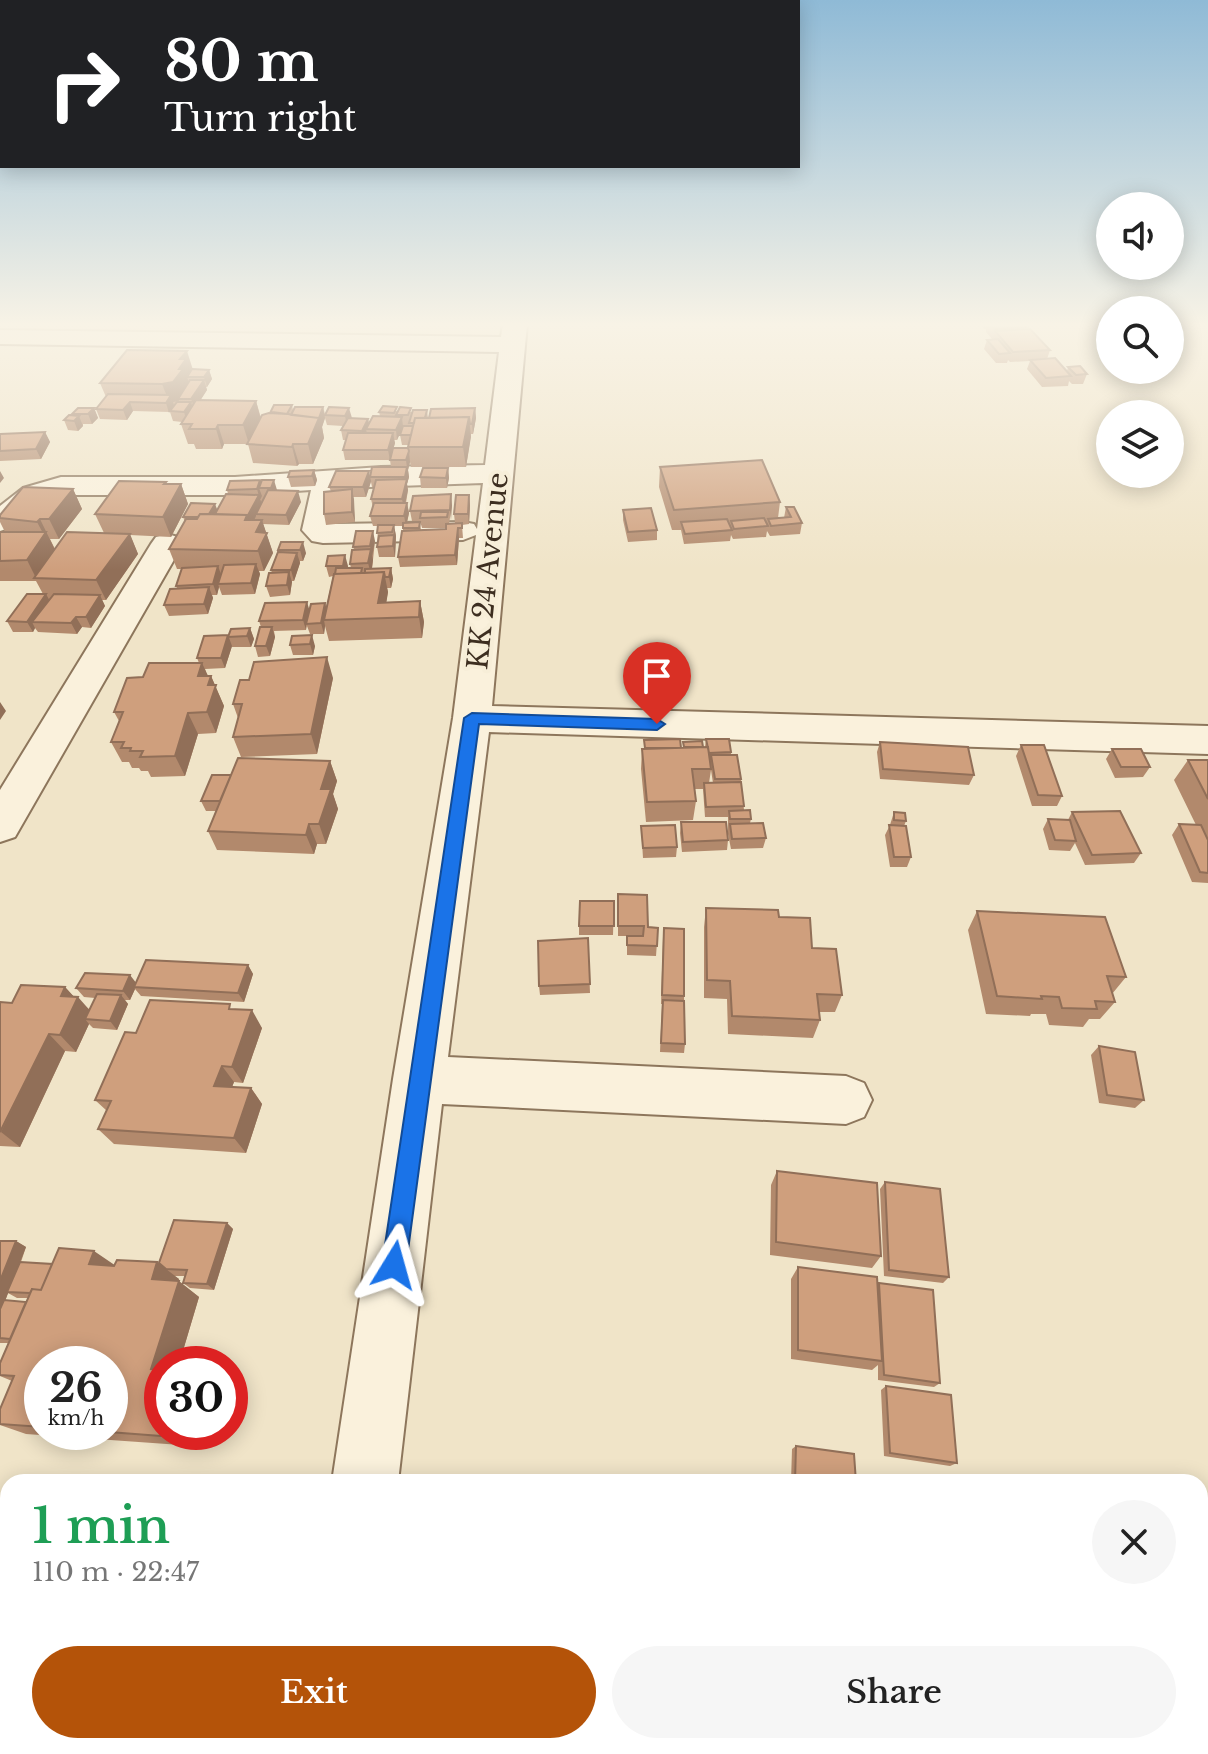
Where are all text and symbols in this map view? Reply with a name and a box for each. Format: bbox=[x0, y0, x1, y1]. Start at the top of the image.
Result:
text: 80 m bbox=[164, 27, 319, 96]
icon: right bbox=[32, 32, 136, 136]
text: Turn right bbox=[164, 96, 357, 141]
map controls bbox=[1096, 192, 1184, 488]
button: sound bbox=[1096, 192, 1184, 280]
button: search bbox=[1096, 296, 1184, 384]
button: layers bbox=[1096, 400, 1184, 488]
street label: KK 24 Avenue bbox=[460, 471, 516, 671]
pin bbox=[623, 642, 691, 724]
icon: arrive bbox=[635, 654, 679, 698]
position arrow bbox=[352, 1223, 436, 1307]
speed limit sign: 30 bbox=[144, 1346, 248, 1450]
text: 26 bbox=[50, 1363, 103, 1413]
text: km/h bbox=[48, 1406, 104, 1430]
text: 1 min bbox=[32, 1496, 170, 1556]
button: close bbox=[1092, 1500, 1176, 1584]
text: 110 m · 22:47 bbox=[32, 1556, 199, 1588]
button: Exit bbox=[32, 1646, 596, 1738]
button: Share bbox=[612, 1646, 1176, 1738]

